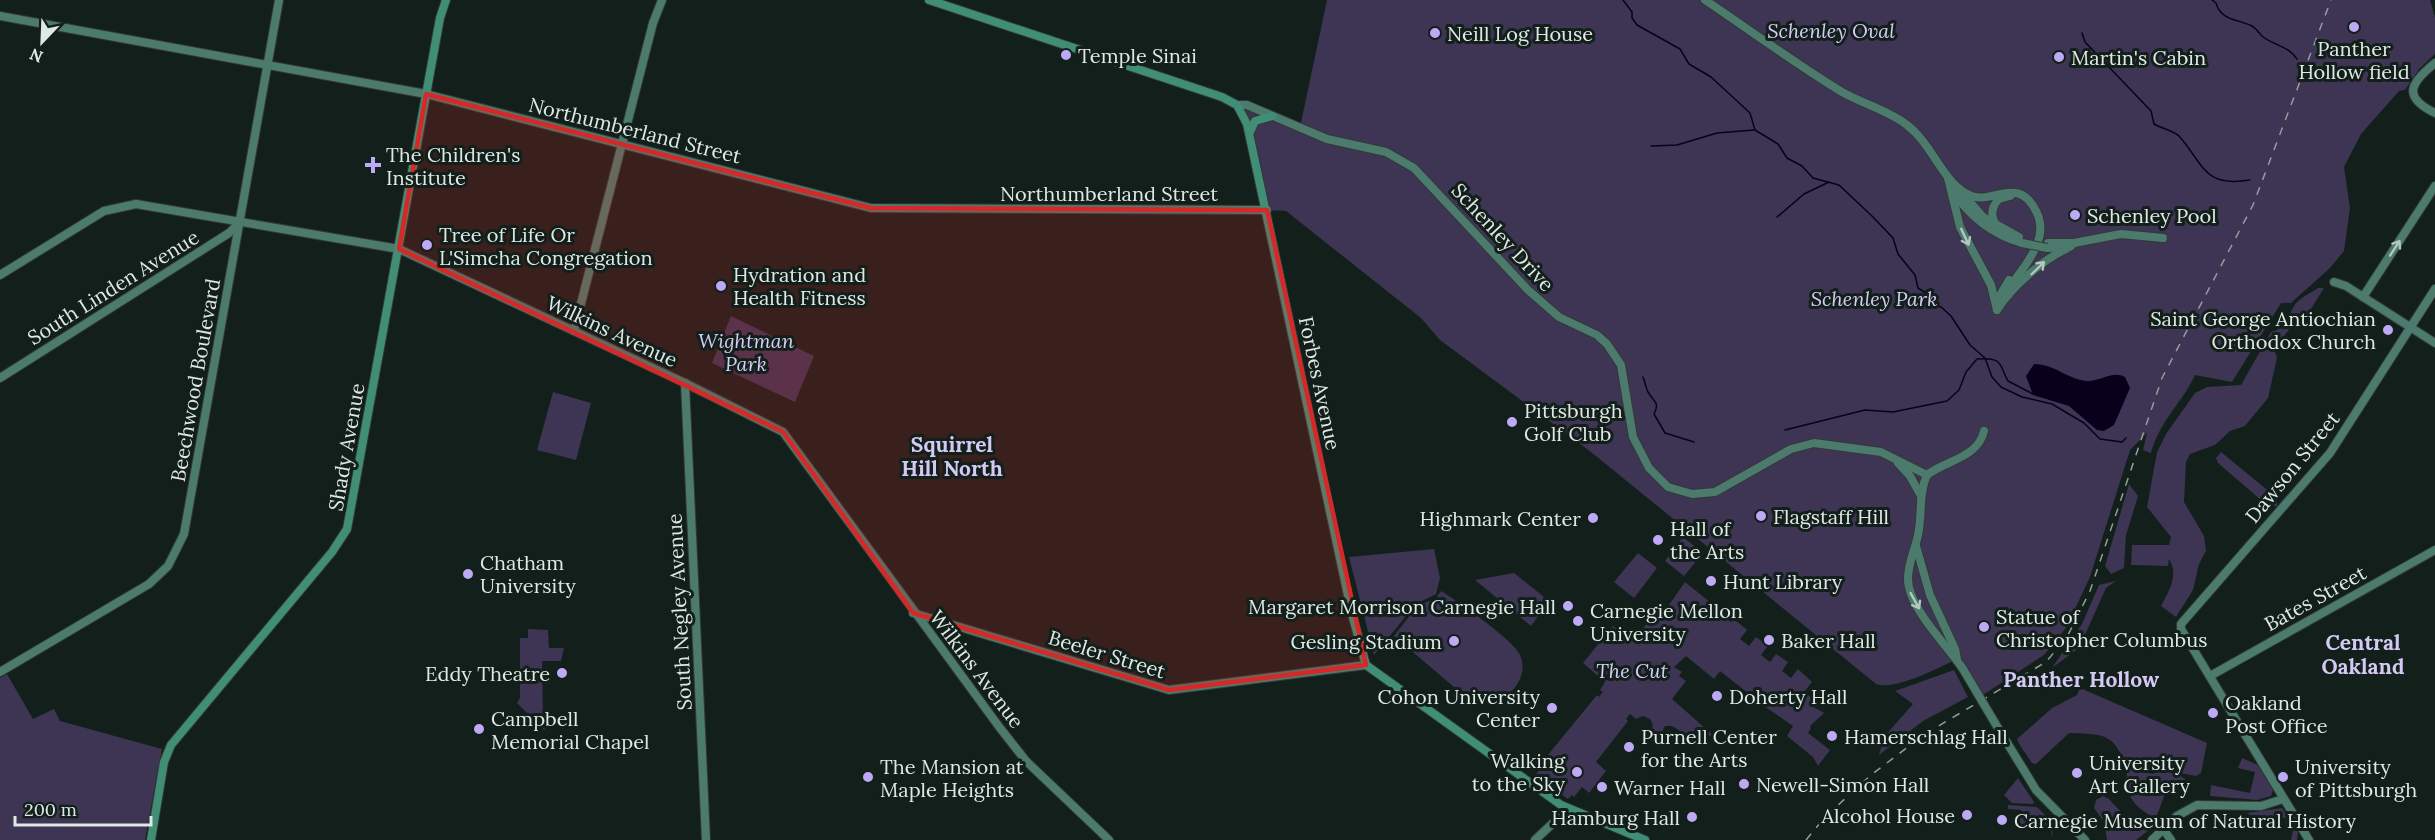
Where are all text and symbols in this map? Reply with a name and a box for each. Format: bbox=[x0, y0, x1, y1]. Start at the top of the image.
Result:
north arrow bbox=[12, 12, 72, 72]
park label: Schenley Oval bbox=[1767, 18, 1895, 43]
marker: Panther Hollow field bbox=[2347, 20, 2361, 34]
place label: Neill Log House bbox=[1447, 21, 1593, 46]
marker: Neill Log House bbox=[1428, 26, 1442, 40]
place label: Panther Hollow field bbox=[2298, 36, 2410, 84]
place label: Temple Sinai bbox=[1078, 43, 1197, 68]
text: N bbox=[27, 44, 46, 67]
place label: Martin's Cabin bbox=[2071, 45, 2206, 70]
marker: Temple Sinai bbox=[1059, 48, 1073, 62]
marker: Martin's Cabin bbox=[2052, 50, 2066, 64]
street label: Northumberland Street bbox=[526, 92, 744, 169]
place label: The Children's Institute bbox=[386, 142, 521, 190]
marker: The Children's Institute bbox=[364, 156, 382, 174]
street label: Schenley Drive bbox=[1446, 178, 1560, 296]
street label: Northumberland Street bbox=[1000, 181, 1218, 206]
place label: Schenley Pool bbox=[2087, 203, 2217, 228]
marker: Schenley Pool bbox=[2068, 208, 2082, 222]
place label: Tree of Life Or L'Simcha Congregation bbox=[439, 222, 653, 270]
street label: South Linden Avenue bbox=[23, 224, 203, 350]
one-way arrow bbox=[1959, 227, 1971, 245]
marker: Tree of Life Or L'Simcha Congregation bbox=[420, 238, 434, 252]
one-way arrow bbox=[2389, 240, 2401, 257]
one-way arrow bbox=[2030, 261, 2045, 275]
place label: Hydration and Health Fitness bbox=[733, 262, 866, 310]
street label: Beechwood Boulevard bbox=[165, 276, 225, 484]
marker: Hydration and Health Fitness bbox=[714, 279, 728, 293]
park label: Schenley Park bbox=[1811, 286, 1937, 311]
street label: Wilkins Avenue bbox=[543, 290, 682, 372]
place label: Saint George Antiochian Orthodox Church bbox=[2150, 306, 2376, 354]
street label: Forbes Avenue bbox=[1294, 314, 1346, 452]
marker: Saint George Antiochian Orthodox Church bbox=[2381, 323, 2395, 337]
park label: Wightman Park bbox=[698, 328, 795, 376]
street label: Shady Avenue bbox=[322, 381, 370, 513]
place label: Pittsburgh Golf Club bbox=[1524, 398, 1623, 446]
street label: Dawson Street bbox=[2240, 406, 2345, 528]
marker: Pittsburgh Golf Club bbox=[1505, 415, 1519, 429]
district label: Squirrel Hill North bbox=[901, 431, 1003, 482]
place label: Flagstaff Hill bbox=[1773, 504, 1889, 529]
place label: Highmark Center bbox=[1420, 506, 1581, 531]
marker: Flagstaff Hill bbox=[1754, 509, 1768, 523]
marker: Highmark Center bbox=[1586, 511, 1600, 525]
street label: South Negley Avenue bbox=[661, 513, 697, 711]
place label: Hall of the Arts bbox=[1670, 516, 1744, 564]
marker: Hall of the Arts bbox=[1651, 533, 1665, 547]
place label: Chatham University bbox=[480, 550, 576, 598]
street label: Bates Street bbox=[2260, 560, 2370, 636]
marker: Chatham University bbox=[461, 567, 475, 581]
place label: Hunt Library bbox=[1723, 569, 1843, 594]
marker: Hunt Library bbox=[1704, 574, 1718, 588]
one-way arrow bbox=[1910, 592, 1922, 609]
place label: Margaret Morrison Carnegie Hall bbox=[1248, 594, 1556, 619]
place label: Carnegie Mellon University bbox=[1590, 598, 1743, 646]
marker: Margaret Morrison Carnegie Hall bbox=[1561, 599, 1575, 613]
place label: Statue of Christopher Columbus bbox=[1996, 604, 2207, 652]
street label: Wilkins Avenue bbox=[924, 605, 1030, 733]
marker: Carnegie Mellon University bbox=[1571, 614, 1585, 628]
marker: Statue of Christopher Columbus bbox=[1977, 620, 1991, 634]
street label: Beeler Street bbox=[1046, 624, 1169, 684]
place label: Baker Hall bbox=[1781, 628, 1876, 653]
place label: Gesling Stadium bbox=[1290, 629, 1442, 654]
district label: Central Oakland bbox=[2322, 629, 2404, 680]
marker: Baker Hall bbox=[1762, 633, 1776, 647]
marker: Gesling Stadium bbox=[1447, 634, 1461, 648]
park label: The Cut bbox=[1596, 658, 1669, 683]
place label: Eddy Theatre bbox=[425, 661, 550, 686]
marker: Eddy Theatre bbox=[555, 666, 569, 680]
district label: Panther Hollow bbox=[2003, 666, 2159, 693]
place label: Cohon University Center bbox=[1377, 684, 1540, 732]
place label: Doherty Hall bbox=[1729, 684, 1847, 709]
marker: Doherty Hall bbox=[1710, 689, 1724, 703]
place label: Oakland Post Office bbox=[2225, 690, 2328, 738]
marker: Cohon University Center bbox=[1545, 701, 1559, 715]
place label: Campbell Memorial Chapel bbox=[491, 706, 649, 754]
marker: Oakland Post Office bbox=[2206, 706, 2220, 720]
marker: Campbell Memorial Chapel bbox=[472, 722, 486, 736]
place label: Purnell Center for the Arts bbox=[1641, 724, 1777, 772]
place label: Hamerschlag Hall bbox=[1844, 724, 2008, 749]
marker: Hamerschlag Hall bbox=[1825, 729, 1839, 743]
marker: Purnell Center for the Arts bbox=[1622, 740, 1636, 754]
place label: Walking to the Sky bbox=[1472, 748, 1566, 796]
place label: University Art Gallery bbox=[2088, 750, 2191, 798]
place label: The Mansion at Maple Heights bbox=[880, 754, 1024, 802]
place label: University of Pittsburgh bbox=[2295, 754, 2417, 802]
marker: Walking to the Sky bbox=[1570, 765, 1584, 779]
marker: University Art Gallery bbox=[2070, 766, 2084, 780]
marker: The Mansion at Maple Heights bbox=[861, 770, 875, 784]
marker: University of Pittsburgh bbox=[2276, 770, 2290, 784]
place label: Newell-Simon Hall bbox=[1756, 772, 1929, 797]
place label: Warner Hall bbox=[1614, 775, 1726, 800]
marker: Newell-Simon Hall bbox=[1737, 777, 1751, 791]
marker: Warner Hall bbox=[1595, 780, 1609, 794]
scale bar bbox=[15, 789, 152, 827]
text: 200 m bbox=[24, 798, 77, 821]
place label: Alcohol House bbox=[1821, 803, 1955, 828]
place label: Hamburg Hall bbox=[1551, 805, 1680, 830]
marker: Alcohol House bbox=[1960, 808, 1974, 822]
place label: Carnegie Museum of Natural History bbox=[2014, 808, 2357, 833]
marker: Hamburg Hall bbox=[1685, 810, 1699, 824]
marker: Carnegie Museum of Natural History bbox=[1995, 813, 2009, 827]

